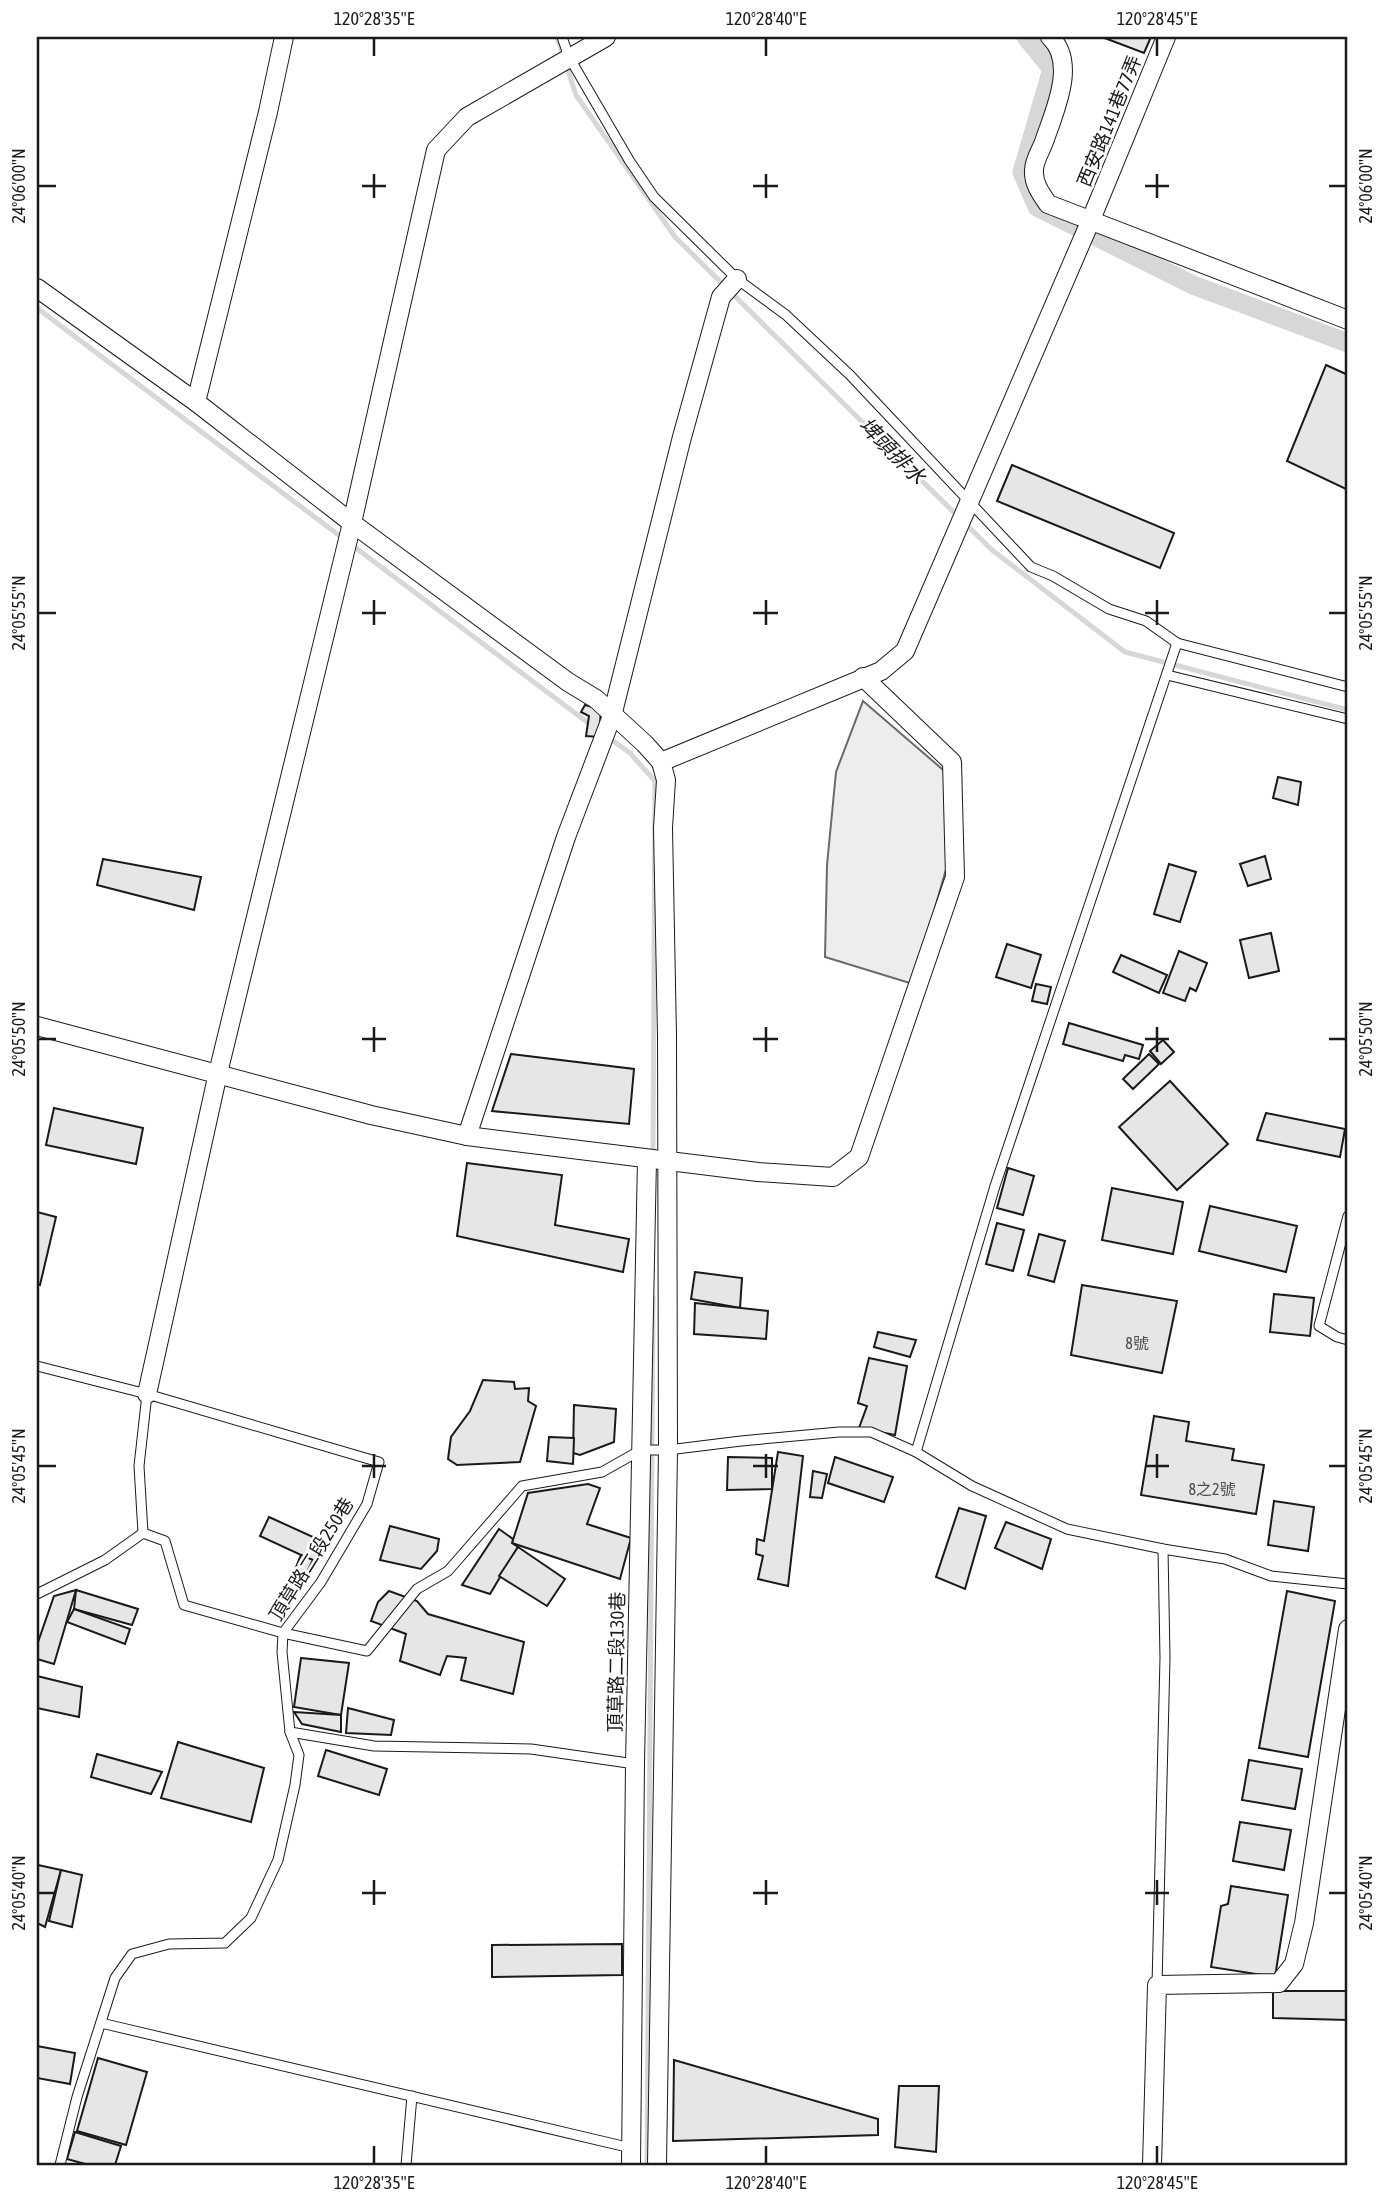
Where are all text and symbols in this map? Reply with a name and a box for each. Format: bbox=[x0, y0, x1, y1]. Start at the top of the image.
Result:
text: 120°28'35"E bbox=[334, 8, 415, 29]
text: 120°28'40"E bbox=[726, 8, 807, 29]
text: 120°28'45"E bbox=[1117, 8, 1198, 29]
street label: 西安路141巷77弄 bbox=[1073, 52, 1145, 190]
text: 24°06'00"N bbox=[8, 148, 29, 224]
text: 24°06'00"N bbox=[1355, 148, 1376, 224]
water label: 埤頭排水 bbox=[855, 412, 932, 489]
text: 24°05'55"N bbox=[8, 575, 29, 651]
text: 24°05'55"N bbox=[1355, 575, 1376, 651]
text: 24°05'50"N bbox=[8, 1001, 29, 1077]
text: 24°05'50"N bbox=[1355, 1001, 1376, 1077]
house number: 8號 bbox=[1125, 1334, 1149, 1352]
text: 24°05'45"N bbox=[8, 1428, 29, 1504]
text: 24°05'45"N bbox=[1355, 1428, 1376, 1504]
house number: 8之2號 bbox=[1188, 1480, 1236, 1498]
street label: 頂草路二段250巷 bbox=[264, 1493, 358, 1625]
street label: 頂草路二段130巷 bbox=[604, 1591, 628, 1733]
text: 24°05'40"N bbox=[8, 1855, 29, 1931]
text: 24°05'40"N bbox=[1355, 1855, 1376, 1931]
text: 120°28'35"E bbox=[334, 2172, 415, 2193]
text: 120°28'40"E bbox=[726, 2172, 807, 2193]
text: 120°28'45"E bbox=[1117, 2172, 1198, 2193]

